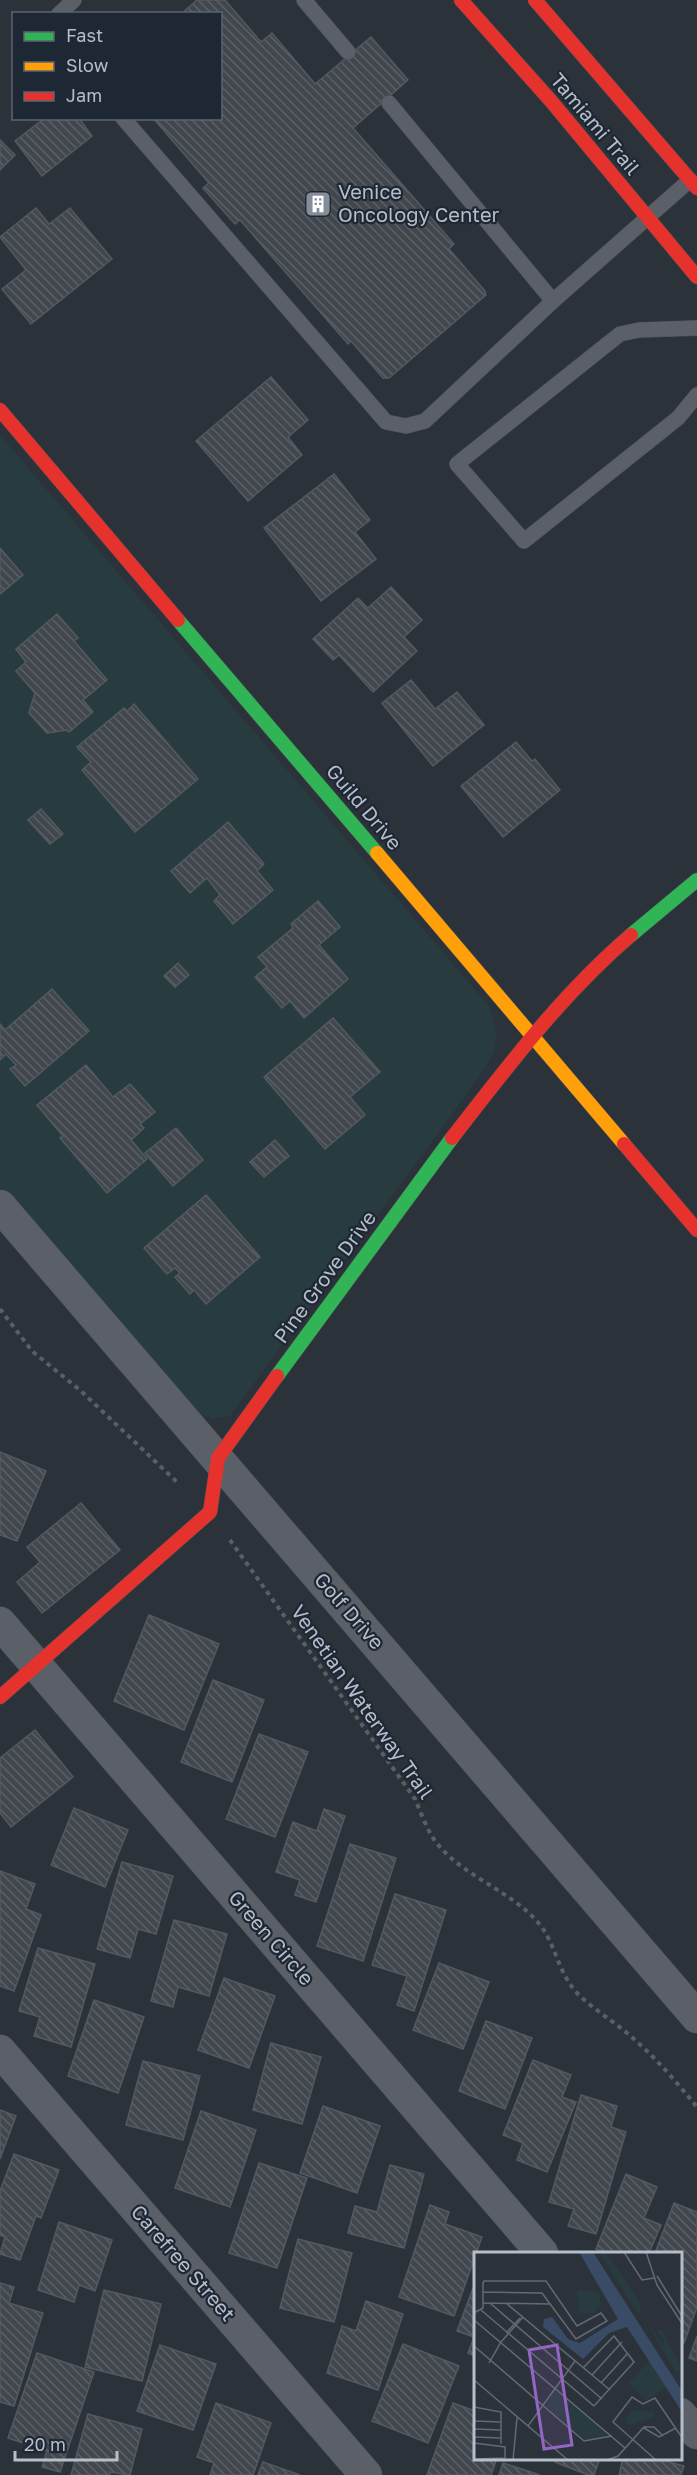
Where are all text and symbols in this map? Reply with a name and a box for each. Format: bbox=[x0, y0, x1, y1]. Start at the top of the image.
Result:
legend bbox=[12, 12, 222, 120]
text: Fast bbox=[66, 24, 103, 46]
text: Slow bbox=[66, 54, 109, 76]
street label: Tamiami Trail bbox=[546, 68, 645, 179]
text: Jam bbox=[66, 84, 102, 106]
place label: Venice Oncology Center bbox=[338, 179, 500, 226]
building icon: Venice Oncology Center bbox=[303, 189, 333, 219]
street label: Guild Drive bbox=[322, 759, 408, 854]
street label: Pine Grove Drive bbox=[268, 1206, 380, 1347]
street label: Golf Drive bbox=[310, 1567, 390, 1654]
street label: Venetian Waterway Trail bbox=[287, 1600, 439, 1803]
street label: Green Circle bbox=[224, 1885, 319, 1990]
street label: Carefree Street bbox=[127, 2199, 241, 2325]
inset map bbox=[474, 2252, 682, 2460]
scale bar bbox=[15, 2424, 117, 2462]
text: 20 m bbox=[24, 2433, 66, 2455]

